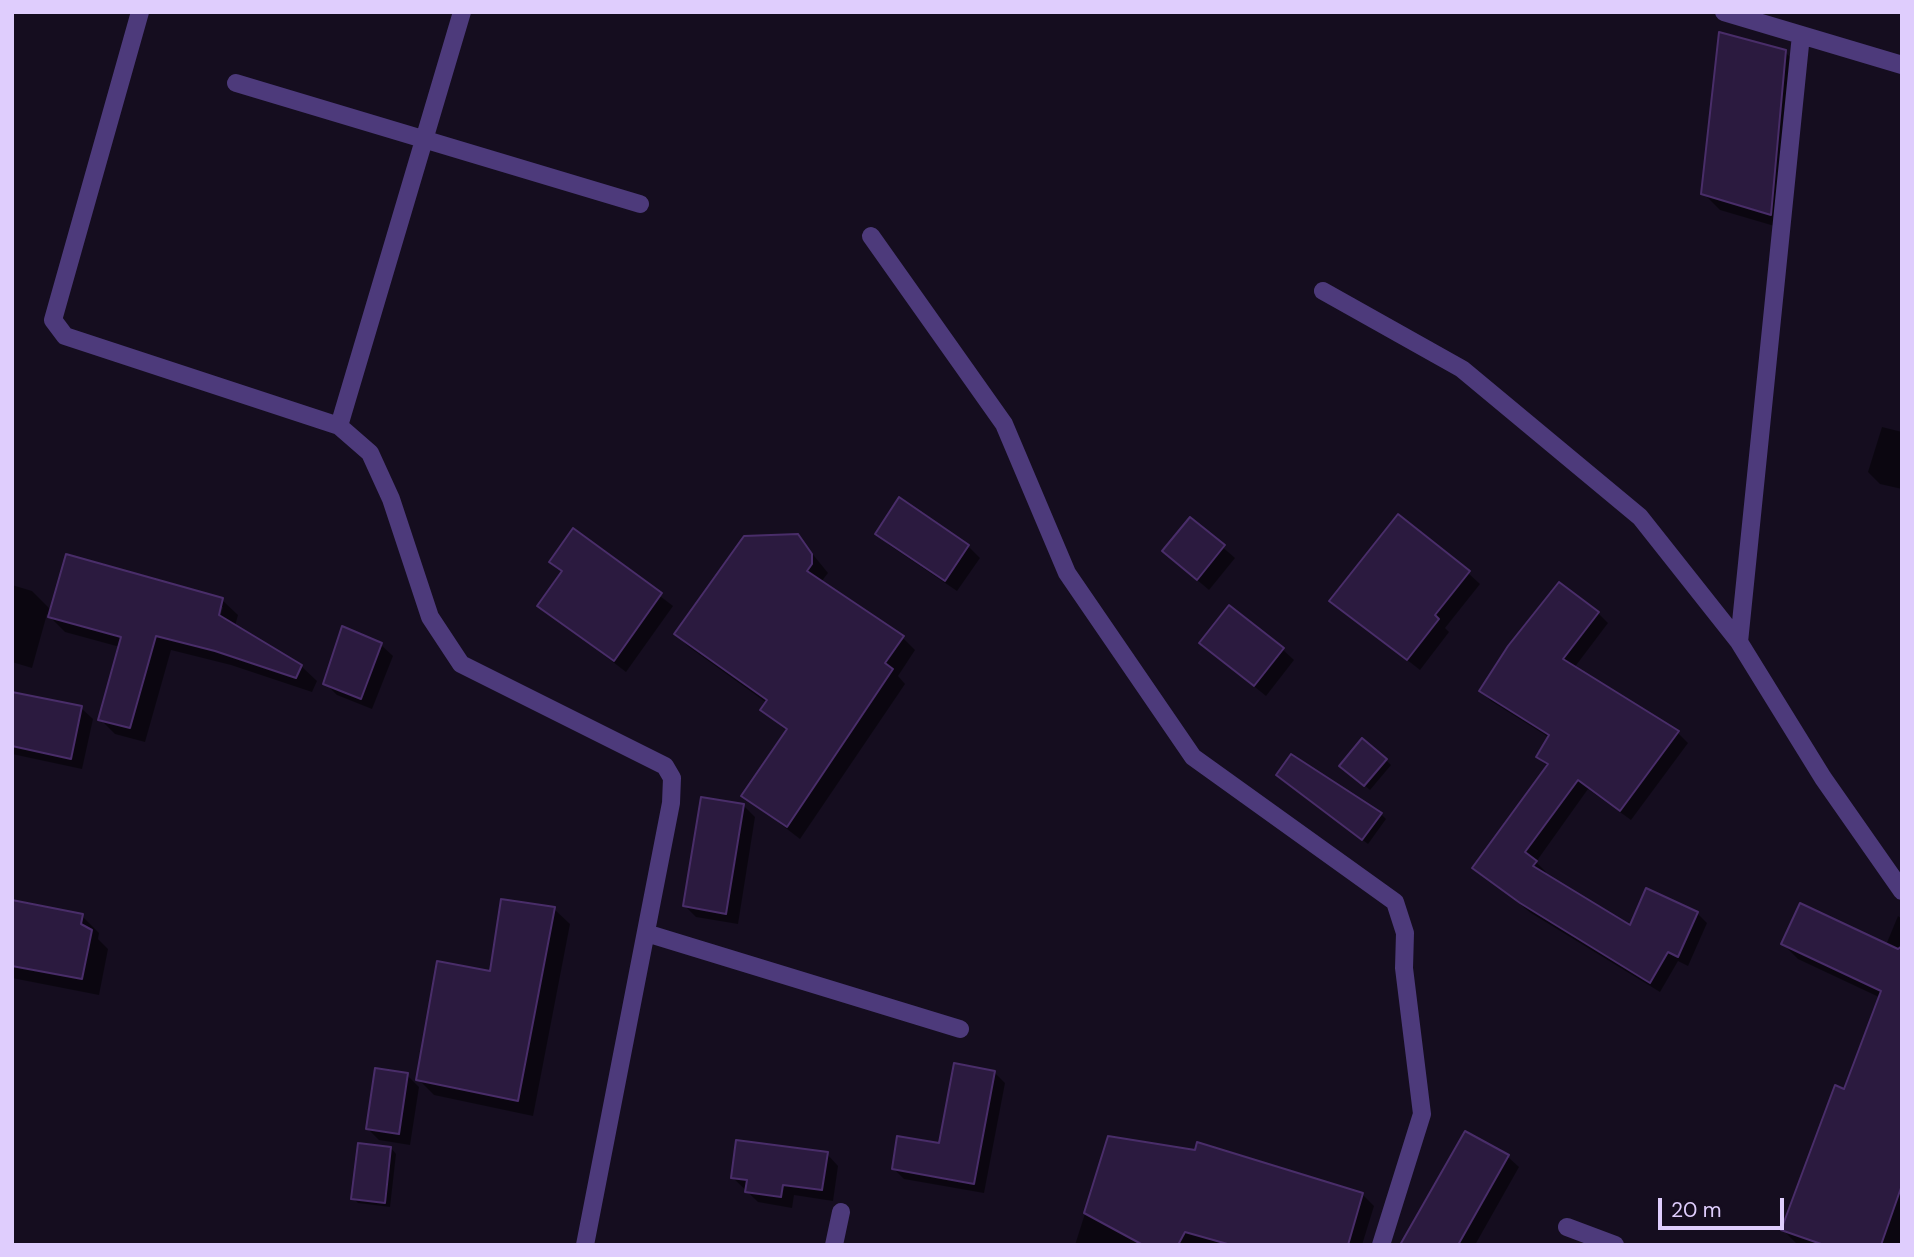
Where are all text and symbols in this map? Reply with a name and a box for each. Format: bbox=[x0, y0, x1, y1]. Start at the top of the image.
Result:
scale bar bbox=[1662, 1184, 1788, 1228]
text: 20 m bbox=[1671, 1196, 1722, 1224]

